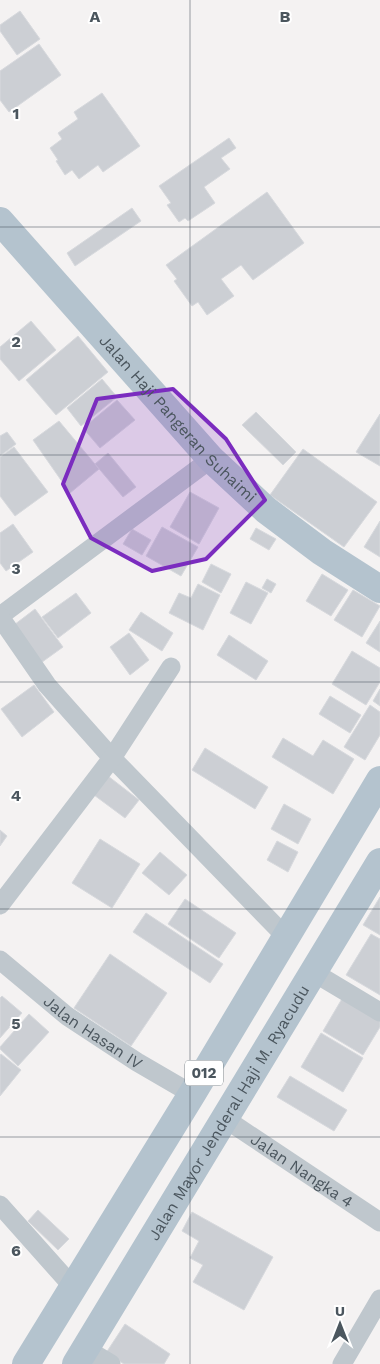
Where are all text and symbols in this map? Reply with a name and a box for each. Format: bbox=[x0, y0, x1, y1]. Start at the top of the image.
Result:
text: A bbox=[90, 7, 101, 26]
text: B bbox=[280, 7, 291, 26]
text: 1 bbox=[13, 104, 19, 123]
street label: Jalan Haji Pangeran Suhaimi bbox=[96, 331, 261, 506]
text: 2 bbox=[11, 332, 21, 351]
text: 3 bbox=[11, 559, 21, 578]
text: 4 bbox=[11, 786, 21, 805]
street label: Jalan Mayor Jenderal Haji M. Ryacudu bbox=[144, 981, 313, 1244]
street label: Jalan Hasan IV bbox=[40, 991, 146, 1073]
text: 5 bbox=[11, 1014, 21, 1033]
road number: 012 bbox=[185, 1060, 223, 1086]
street label: Jalan Nangka 4 bbox=[247, 1129, 357, 1211]
text: 6 bbox=[11, 1241, 21, 1260]
north arrow bbox=[315, 1299, 365, 1349]
text: U bbox=[335, 1303, 345, 1319]

